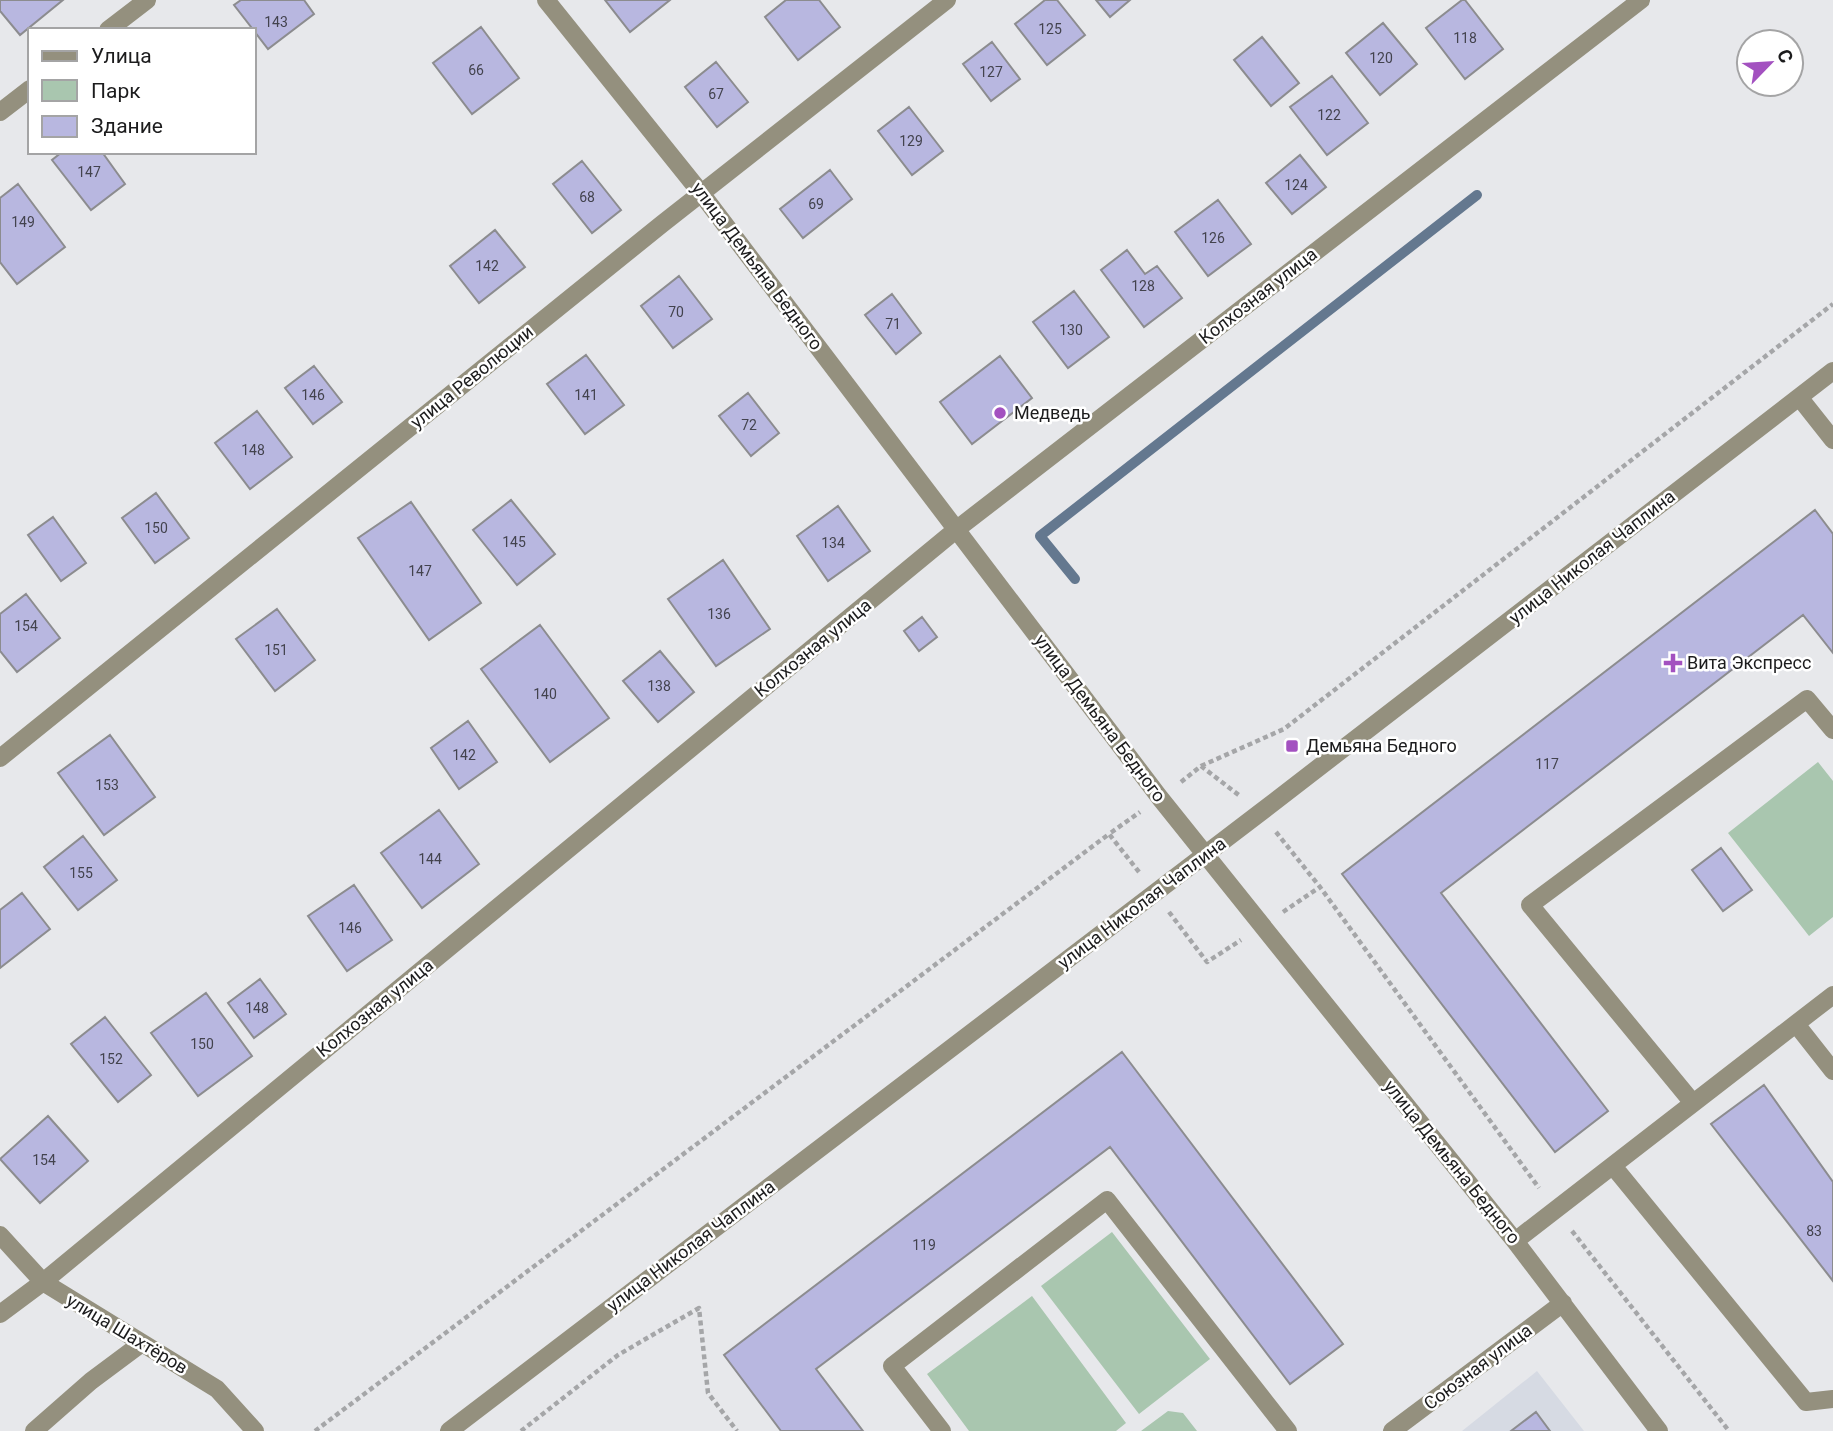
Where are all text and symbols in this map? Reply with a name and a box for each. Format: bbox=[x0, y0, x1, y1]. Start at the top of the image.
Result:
house number: 143 bbox=[264, 14, 288, 30]
house number: 125 bbox=[1038, 21, 1062, 37]
legend bbox=[28, 28, 256, 154]
north arrow bbox=[1735, 28, 1805, 98]
house number: 118 bbox=[1453, 30, 1477, 46]
text: Улица bbox=[91, 44, 152, 68]
text: С bbox=[1772, 46, 1798, 67]
house number: 120 bbox=[1369, 50, 1393, 66]
house number: 66 bbox=[468, 62, 484, 78]
house number: 127 bbox=[979, 64, 1003, 80]
text: Парк bbox=[91, 79, 141, 103]
house number: 67 bbox=[708, 86, 724, 102]
house number: 122 bbox=[1317, 107, 1341, 123]
text: Здание bbox=[91, 114, 163, 138]
house number: 129 bbox=[899, 133, 923, 149]
house number: 147 bbox=[77, 164, 101, 180]
house number: 124 bbox=[1284, 177, 1308, 193]
street label: улица Демьяна Бедного bbox=[687, 178, 827, 354]
house number: 68 bbox=[579, 189, 595, 205]
house number: 69 bbox=[808, 196, 824, 212]
house number: 149 bbox=[11, 214, 35, 230]
house number: 126 bbox=[1201, 230, 1225, 246]
street label: Колхозная улица bbox=[1195, 243, 1321, 348]
house number: 142 bbox=[475, 258, 499, 274]
house number: 128 bbox=[1131, 278, 1155, 294]
house number: 70 bbox=[668, 304, 684, 320]
house number: 71 bbox=[885, 316, 901, 332]
street label: улица Революции bbox=[406, 321, 537, 432]
house number: 130 bbox=[1059, 322, 1083, 338]
house number: 146 bbox=[301, 387, 325, 403]
house number: 141 bbox=[574, 387, 598, 403]
place label: Медведь bbox=[1014, 402, 1091, 423]
marker: Медведь bbox=[992, 405, 1008, 421]
house number: 72 bbox=[741, 417, 757, 433]
house number: 148 bbox=[241, 442, 265, 458]
street label: улица Николая Чаплина bbox=[1505, 485, 1679, 628]
house number: 150 bbox=[144, 520, 168, 536]
house number: 145 bbox=[502, 534, 526, 550]
house number: 134 bbox=[821, 535, 845, 551]
house number: 147 bbox=[408, 563, 432, 579]
street label: Колхозная улица bbox=[750, 594, 875, 701]
house number: 136 bbox=[707, 606, 731, 622]
house number: 154 bbox=[14, 618, 38, 634]
street label: улица Демьяна Бедного bbox=[1030, 630, 1170, 806]
house number: 151 bbox=[264, 642, 288, 658]
place label: Вита Экспресс bbox=[1687, 652, 1811, 673]
marker: Вита Экспресс bbox=[1665, 655, 1681, 671]
house number: 138 bbox=[647, 678, 671, 694]
house number: 140 bbox=[533, 686, 557, 702]
place label: Демьяна Бедного bbox=[1306, 735, 1457, 756]
marker: Демьяна Бедного bbox=[1284, 738, 1300, 754]
house number: 142 bbox=[452, 747, 476, 763]
house number: 117 bbox=[1535, 756, 1559, 772]
house number: 153 bbox=[95, 777, 119, 793]
street label: улица Николая Чаплина bbox=[1054, 833, 1230, 973]
house number: 144 bbox=[418, 851, 442, 867]
house number: 155 bbox=[69, 865, 93, 881]
house number: 146 bbox=[338, 920, 362, 936]
street label: Колхозная улица bbox=[312, 954, 437, 1061]
house number: 148 bbox=[245, 1000, 269, 1016]
house number: 150 bbox=[190, 1036, 214, 1052]
house number: 152 bbox=[99, 1051, 123, 1067]
street label: улица Демьяна Бедного bbox=[1380, 1076, 1525, 1248]
house number: 154 bbox=[32, 1152, 56, 1168]
street label: улица Николая Чаплина bbox=[603, 1176, 779, 1316]
house number: 83 bbox=[1806, 1223, 1822, 1239]
house number: 119 bbox=[912, 1237, 936, 1253]
street label: улица Шахтёров bbox=[63, 1289, 192, 1378]
street label: Союзная улица bbox=[1420, 1319, 1536, 1414]

